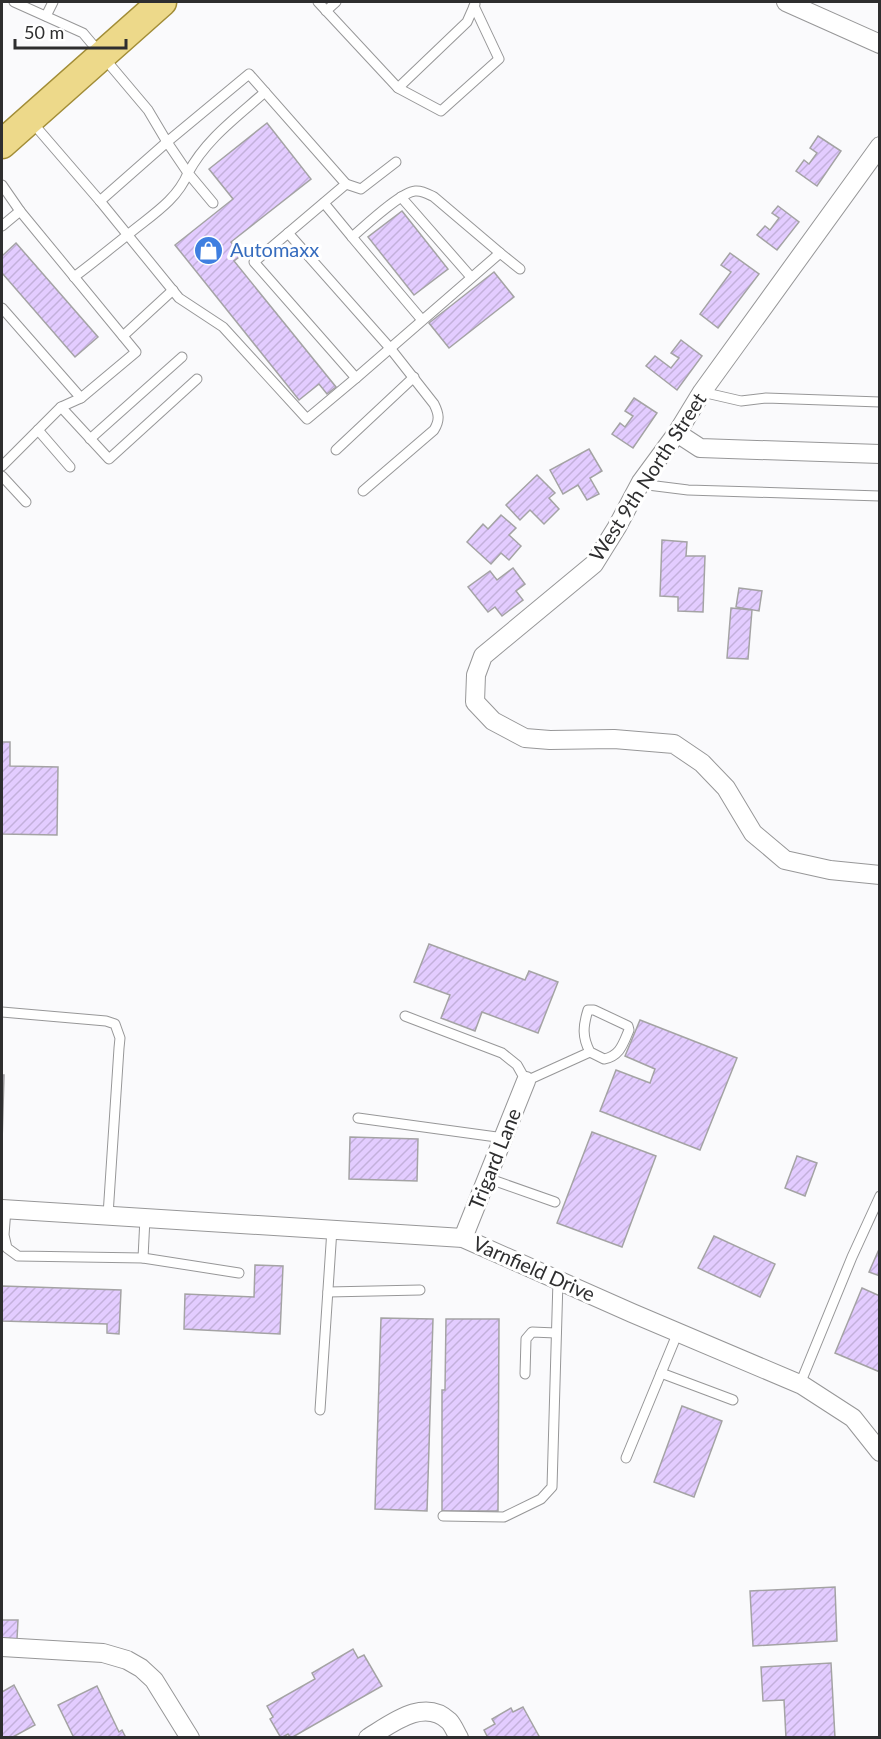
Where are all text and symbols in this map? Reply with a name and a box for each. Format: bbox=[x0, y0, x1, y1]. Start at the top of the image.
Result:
scale bar bbox=[15, 12, 126, 50]
text: 50 m bbox=[24, 21, 64, 43]
shop icon: Automaxx bbox=[193, 234, 225, 266]
place label: Automaxx bbox=[230, 237, 319, 261]
street label: West 9th North Street bbox=[584, 388, 711, 565]
street label: Trigard Lane bbox=[463, 1104, 525, 1213]
street label: Varnfield Drive bbox=[470, 1230, 599, 1306]

